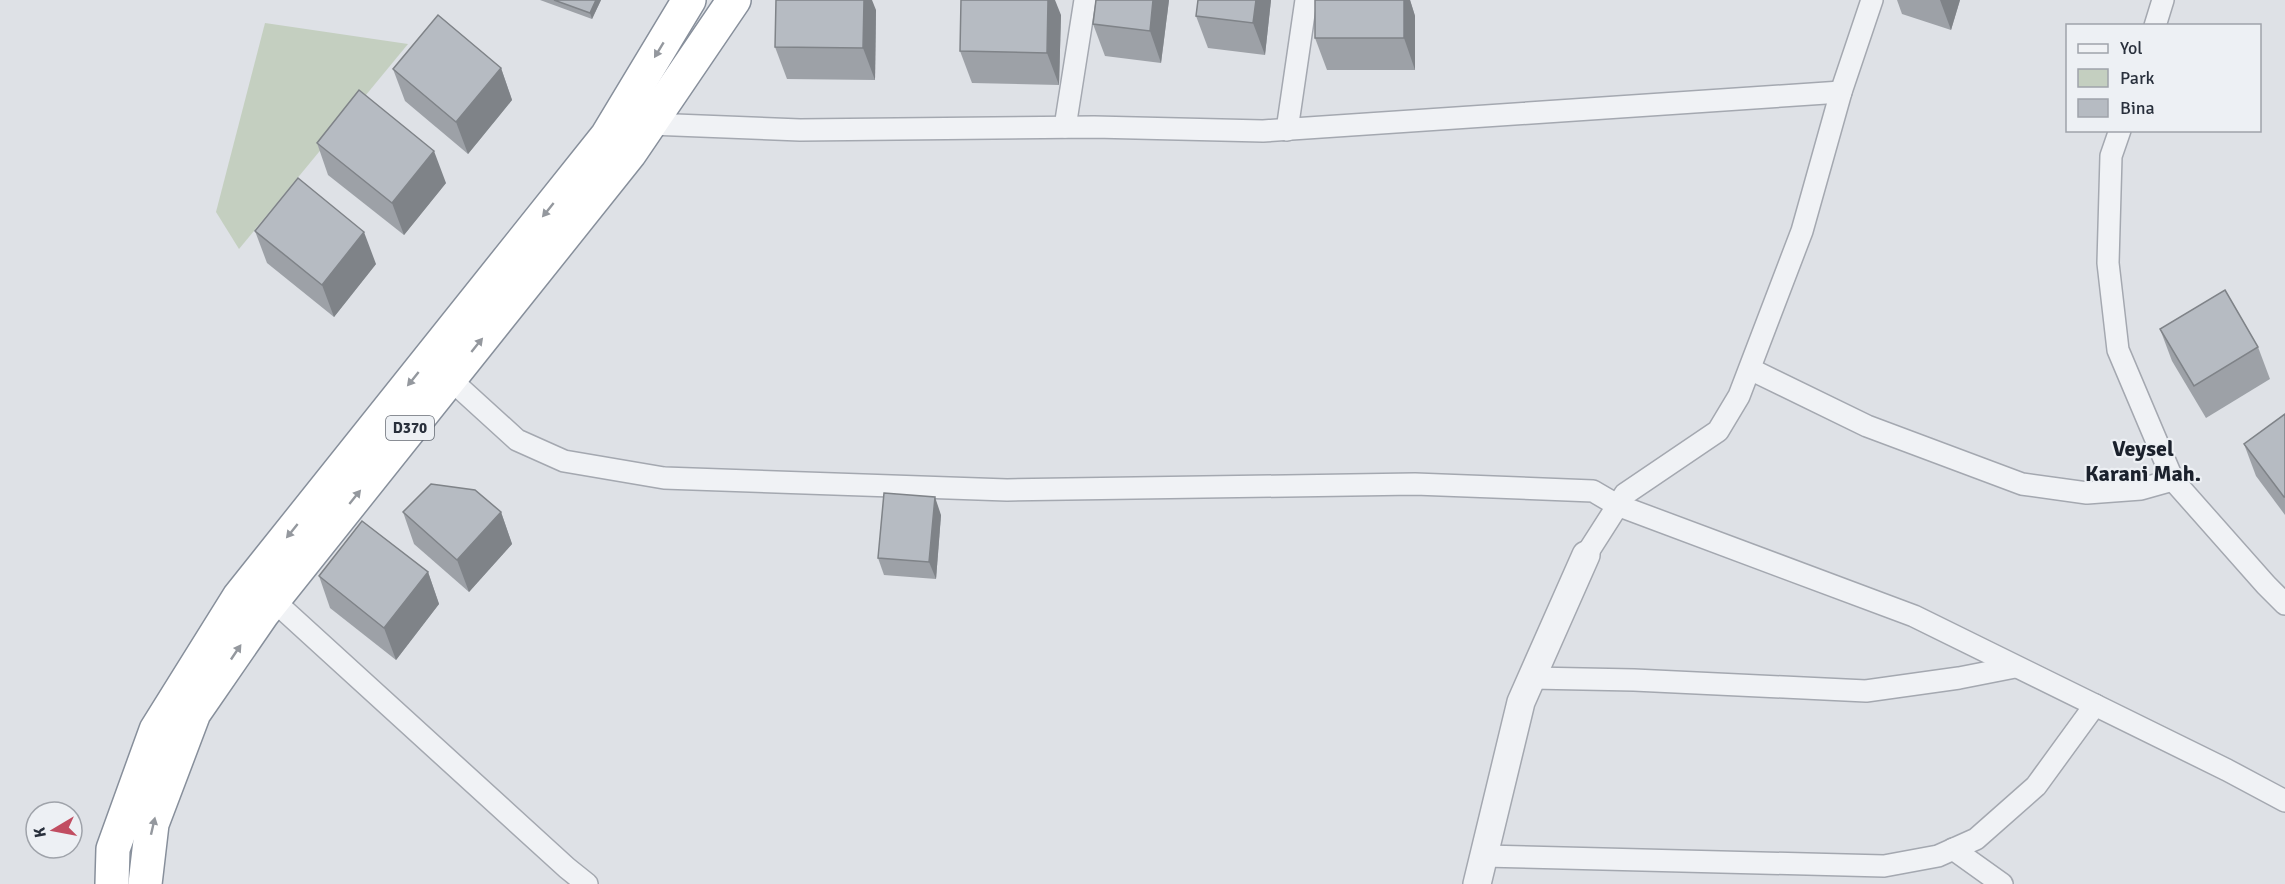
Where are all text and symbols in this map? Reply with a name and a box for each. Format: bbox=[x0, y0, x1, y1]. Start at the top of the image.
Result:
legend bbox=[2066, 24, 2261, 132]
text: Yol bbox=[2120, 37, 2143, 59]
one-way arrow bbox=[653, 42, 664, 58]
text: Park bbox=[2120, 67, 2155, 89]
text: Bina bbox=[2120, 97, 2155, 119]
one-way arrow bbox=[541, 202, 554, 218]
one-way arrow bbox=[470, 337, 483, 353]
one-way arrow bbox=[407, 371, 420, 387]
road number: D370 bbox=[386, 416, 434, 440]
district label: Veysel Karani Mah. bbox=[2085, 435, 2201, 487]
one-way arrow bbox=[349, 489, 362, 505]
one-way arrow bbox=[286, 524, 298, 539]
one-way arrow bbox=[230, 644, 242, 660]
north arrow bbox=[24, 800, 84, 860]
one-way arrow bbox=[149, 816, 158, 835]
text: K bbox=[29, 826, 51, 839]

